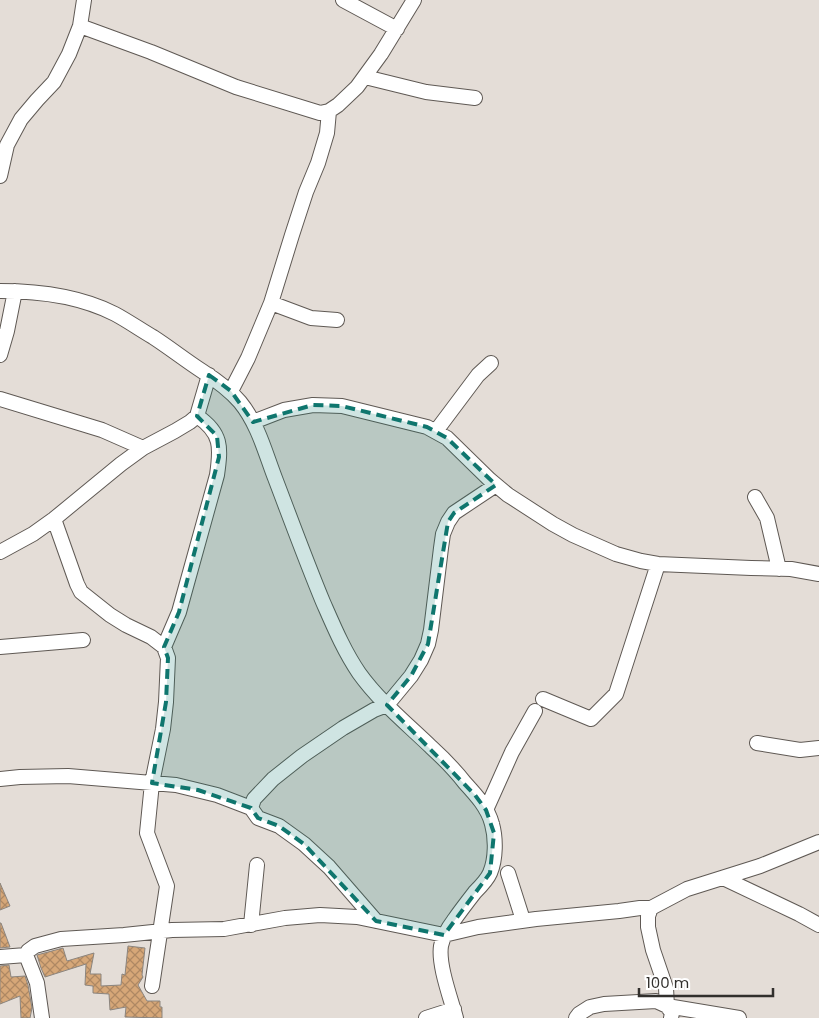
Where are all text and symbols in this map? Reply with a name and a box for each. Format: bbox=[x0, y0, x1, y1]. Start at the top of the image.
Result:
scale bar bbox=[639, 966, 773, 998]
text: 100 m bbox=[646, 972, 689, 993]

